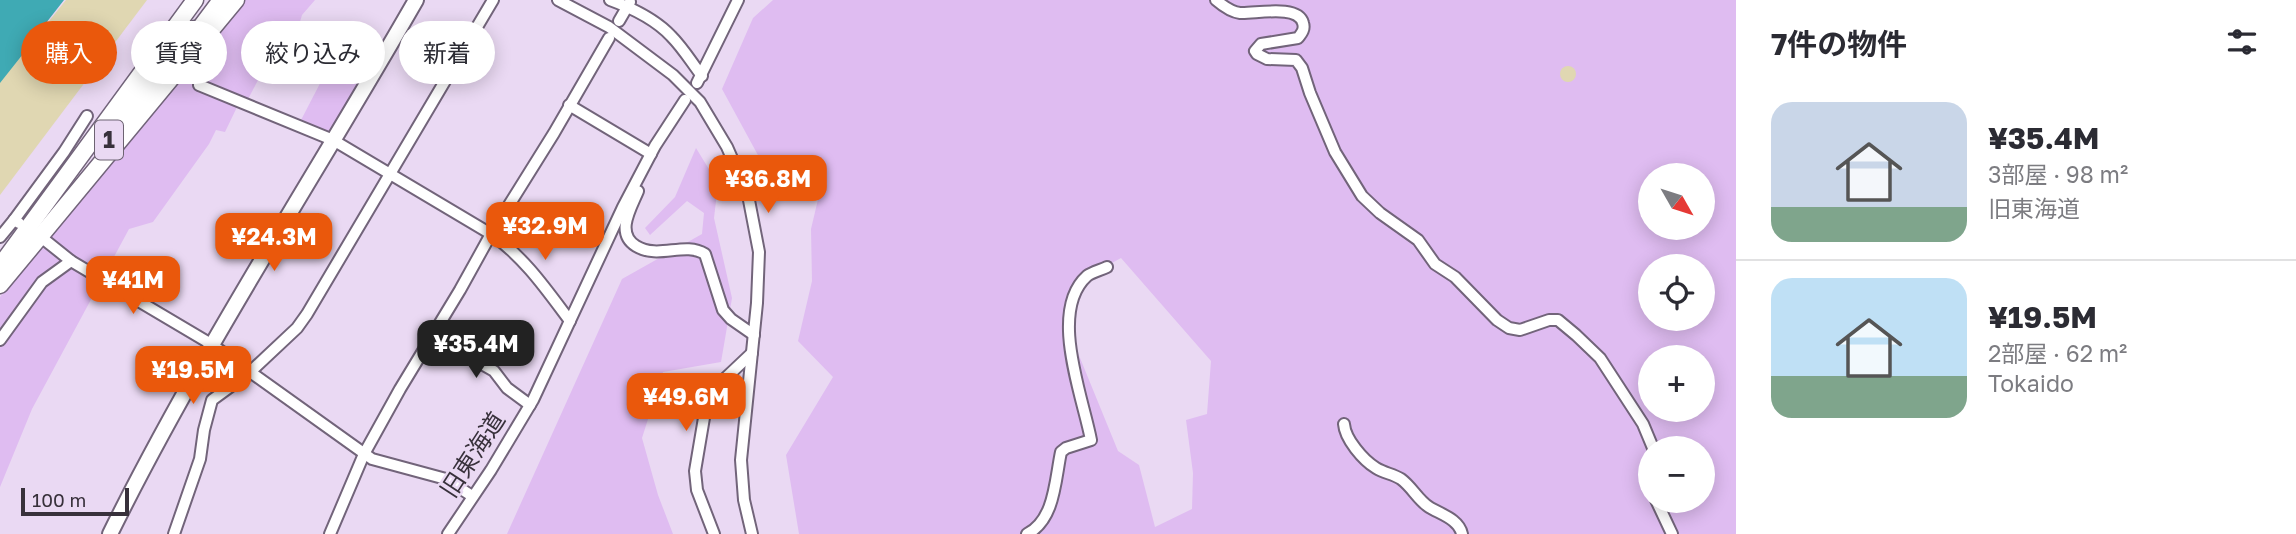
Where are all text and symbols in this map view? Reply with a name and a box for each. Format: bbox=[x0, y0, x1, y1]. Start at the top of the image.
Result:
chip: 購入 bbox=[21, 21, 117, 84]
chip: 賃貸 bbox=[131, 21, 227, 84]
chip: 絞り込み bbox=[241, 21, 385, 84]
chip: 新着 bbox=[399, 21, 495, 84]
icon: filters bbox=[2223, 23, 2261, 61]
text: 7件の物件 bbox=[1771, 26, 1907, 62]
road number: 1 bbox=[95, 120, 123, 160]
text: ¥35.4M bbox=[1988, 120, 2099, 156]
icon: home bbox=[1827, 130, 1911, 214]
pin: ¥36.8M bbox=[711, 156, 825, 215]
text: 3部屋 · 98 m² bbox=[1988, 160, 2128, 188]
north arrow bbox=[1638, 163, 1715, 240]
map controls bbox=[1638, 163, 1715, 513]
text: ¥36.8M bbox=[725, 164, 811, 192]
text: 旧東海道 bbox=[1988, 194, 2080, 222]
pin: ¥32.9M bbox=[488, 202, 602, 262]
text: ¥32.9M bbox=[502, 211, 588, 239]
pin: ¥24.3M bbox=[217, 214, 331, 273]
text: ¥24.3M bbox=[231, 222, 317, 250]
button: locate bbox=[1638, 254, 1715, 331]
pin: ¥41M bbox=[92, 256, 174, 316]
text: ¥41M bbox=[102, 265, 164, 293]
text: ¥19.5M bbox=[1988, 299, 2097, 335]
icon: home bbox=[1827, 306, 1911, 390]
pin: ¥35.4M bbox=[419, 320, 533, 380]
text: ¥35.4M bbox=[433, 329, 519, 357]
text: 2部屋 · 62 m² bbox=[1988, 339, 2127, 367]
button: + bbox=[1638, 345, 1715, 422]
pin: ¥19.5M bbox=[136, 346, 250, 406]
text: ¥19.5M bbox=[151, 355, 235, 383]
text: Tokaido bbox=[1988, 369, 2074, 397]
pin: ¥49.6M bbox=[629, 374, 743, 433]
text: ¥49.6M bbox=[643, 382, 729, 410]
street label: 旧東海道 bbox=[433, 406, 510, 502]
button: − bbox=[1638, 436, 1715, 513]
scale bar bbox=[21, 485, 130, 517]
text: 100 m bbox=[32, 488, 86, 511]

